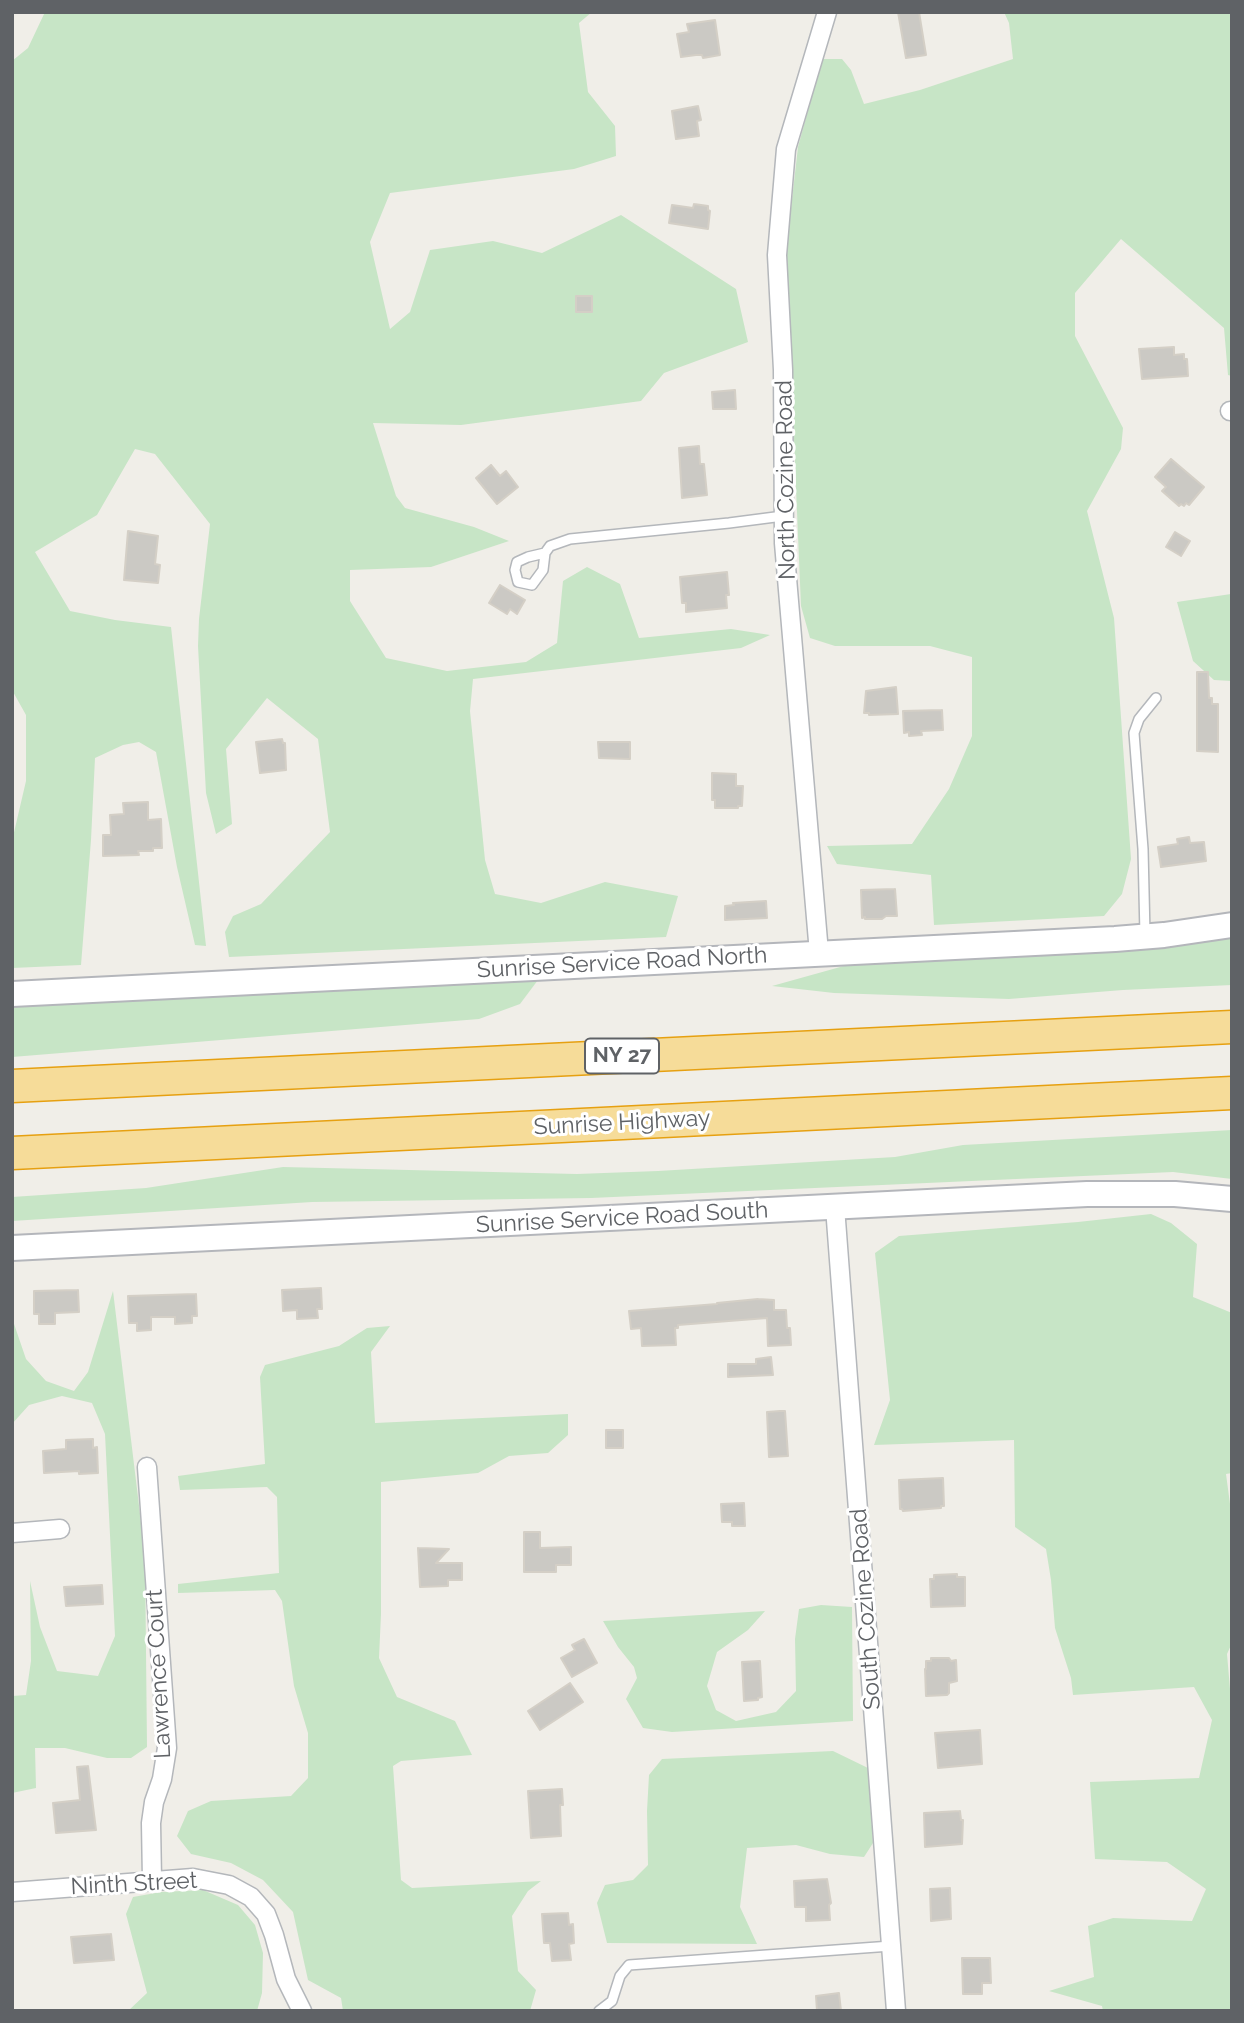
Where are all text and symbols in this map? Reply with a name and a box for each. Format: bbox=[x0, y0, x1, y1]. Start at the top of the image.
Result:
street label: North Cozine Road bbox=[770, 380, 802, 580]
street label: Sunrise Service Road North bbox=[476, 942, 768, 984]
road number: NY 27 bbox=[585, 1038, 659, 1074]
street label: Sunrise Highway bbox=[533, 1105, 711, 1141]
street label: Sunrise Service Road South bbox=[475, 1197, 769, 1239]
street label: South Cozine Road bbox=[845, 1507, 887, 1711]
street label: Lawrence Court bbox=[141, 1589, 177, 1759]
street label: Ninth Street bbox=[70, 1867, 198, 1901]

